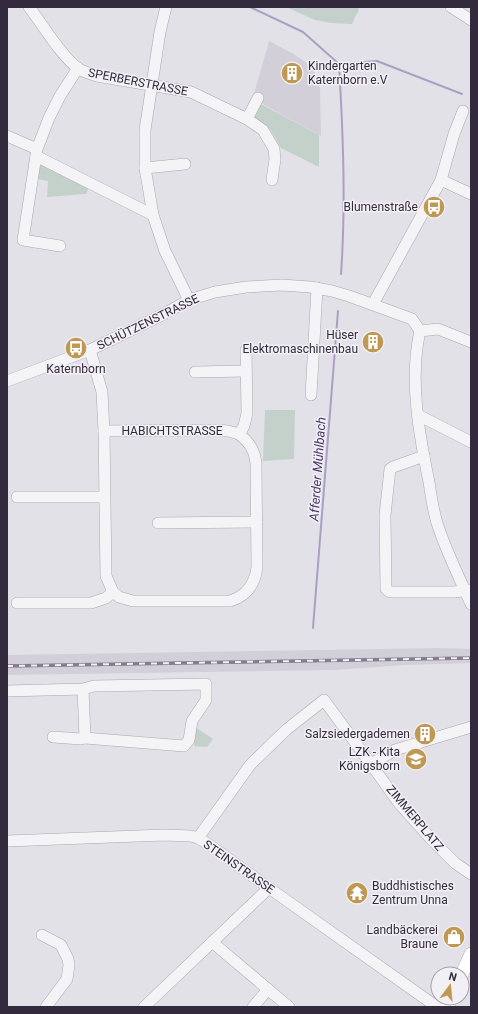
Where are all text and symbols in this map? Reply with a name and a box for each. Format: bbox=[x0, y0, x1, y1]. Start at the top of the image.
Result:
place label: Kindergarten Katernborn e.V bbox=[308, 59, 388, 87]
building icon: Kindergarten Katernborn e.V bbox=[279, 60, 305, 86]
street label: SPERBERSTRASSE bbox=[87, 65, 189, 99]
bus stop icon: Blumenstraße bbox=[421, 194, 447, 220]
place label: Blumenstraße bbox=[343, 200, 418, 214]
street label: SCHÜTZENSTRASSE bbox=[94, 290, 201, 353]
place label: Hüser Elektromaschinenbau bbox=[243, 328, 358, 356]
building icon: Hüser Elektromaschinenbau bbox=[360, 329, 386, 355]
bus stop icon: Katernborn bbox=[63, 335, 89, 361]
place label: Katernborn bbox=[46, 362, 106, 376]
water label: Afferder Mühlbach bbox=[306, 416, 329, 523]
street label: HABICHTSTRASSE bbox=[121, 424, 223, 438]
building icon: Salzsiedergademen bbox=[412, 721, 438, 747]
place label: Salzsiedergademen bbox=[305, 727, 410, 741]
place label: LZK - Kita Königsborn bbox=[339, 745, 400, 773]
school or university icon: LZK - Kita Königsborn bbox=[403, 746, 429, 772]
street label: ZIMMERPLATZ bbox=[384, 782, 446, 854]
street label: STEINSTRASSE bbox=[201, 837, 277, 897]
place label: Buddhistisches Zentrum Unna bbox=[372, 879, 454, 907]
temple icon: Buddhistisches Zentrum Unna bbox=[344, 880, 370, 906]
place label: Landbäckerei Braune bbox=[367, 923, 438, 951]
shop icon: Landbäckerei Braune bbox=[441, 924, 467, 950]
north arrow bbox=[430, 966, 470, 1006]
text: N bbox=[447, 970, 458, 984]

